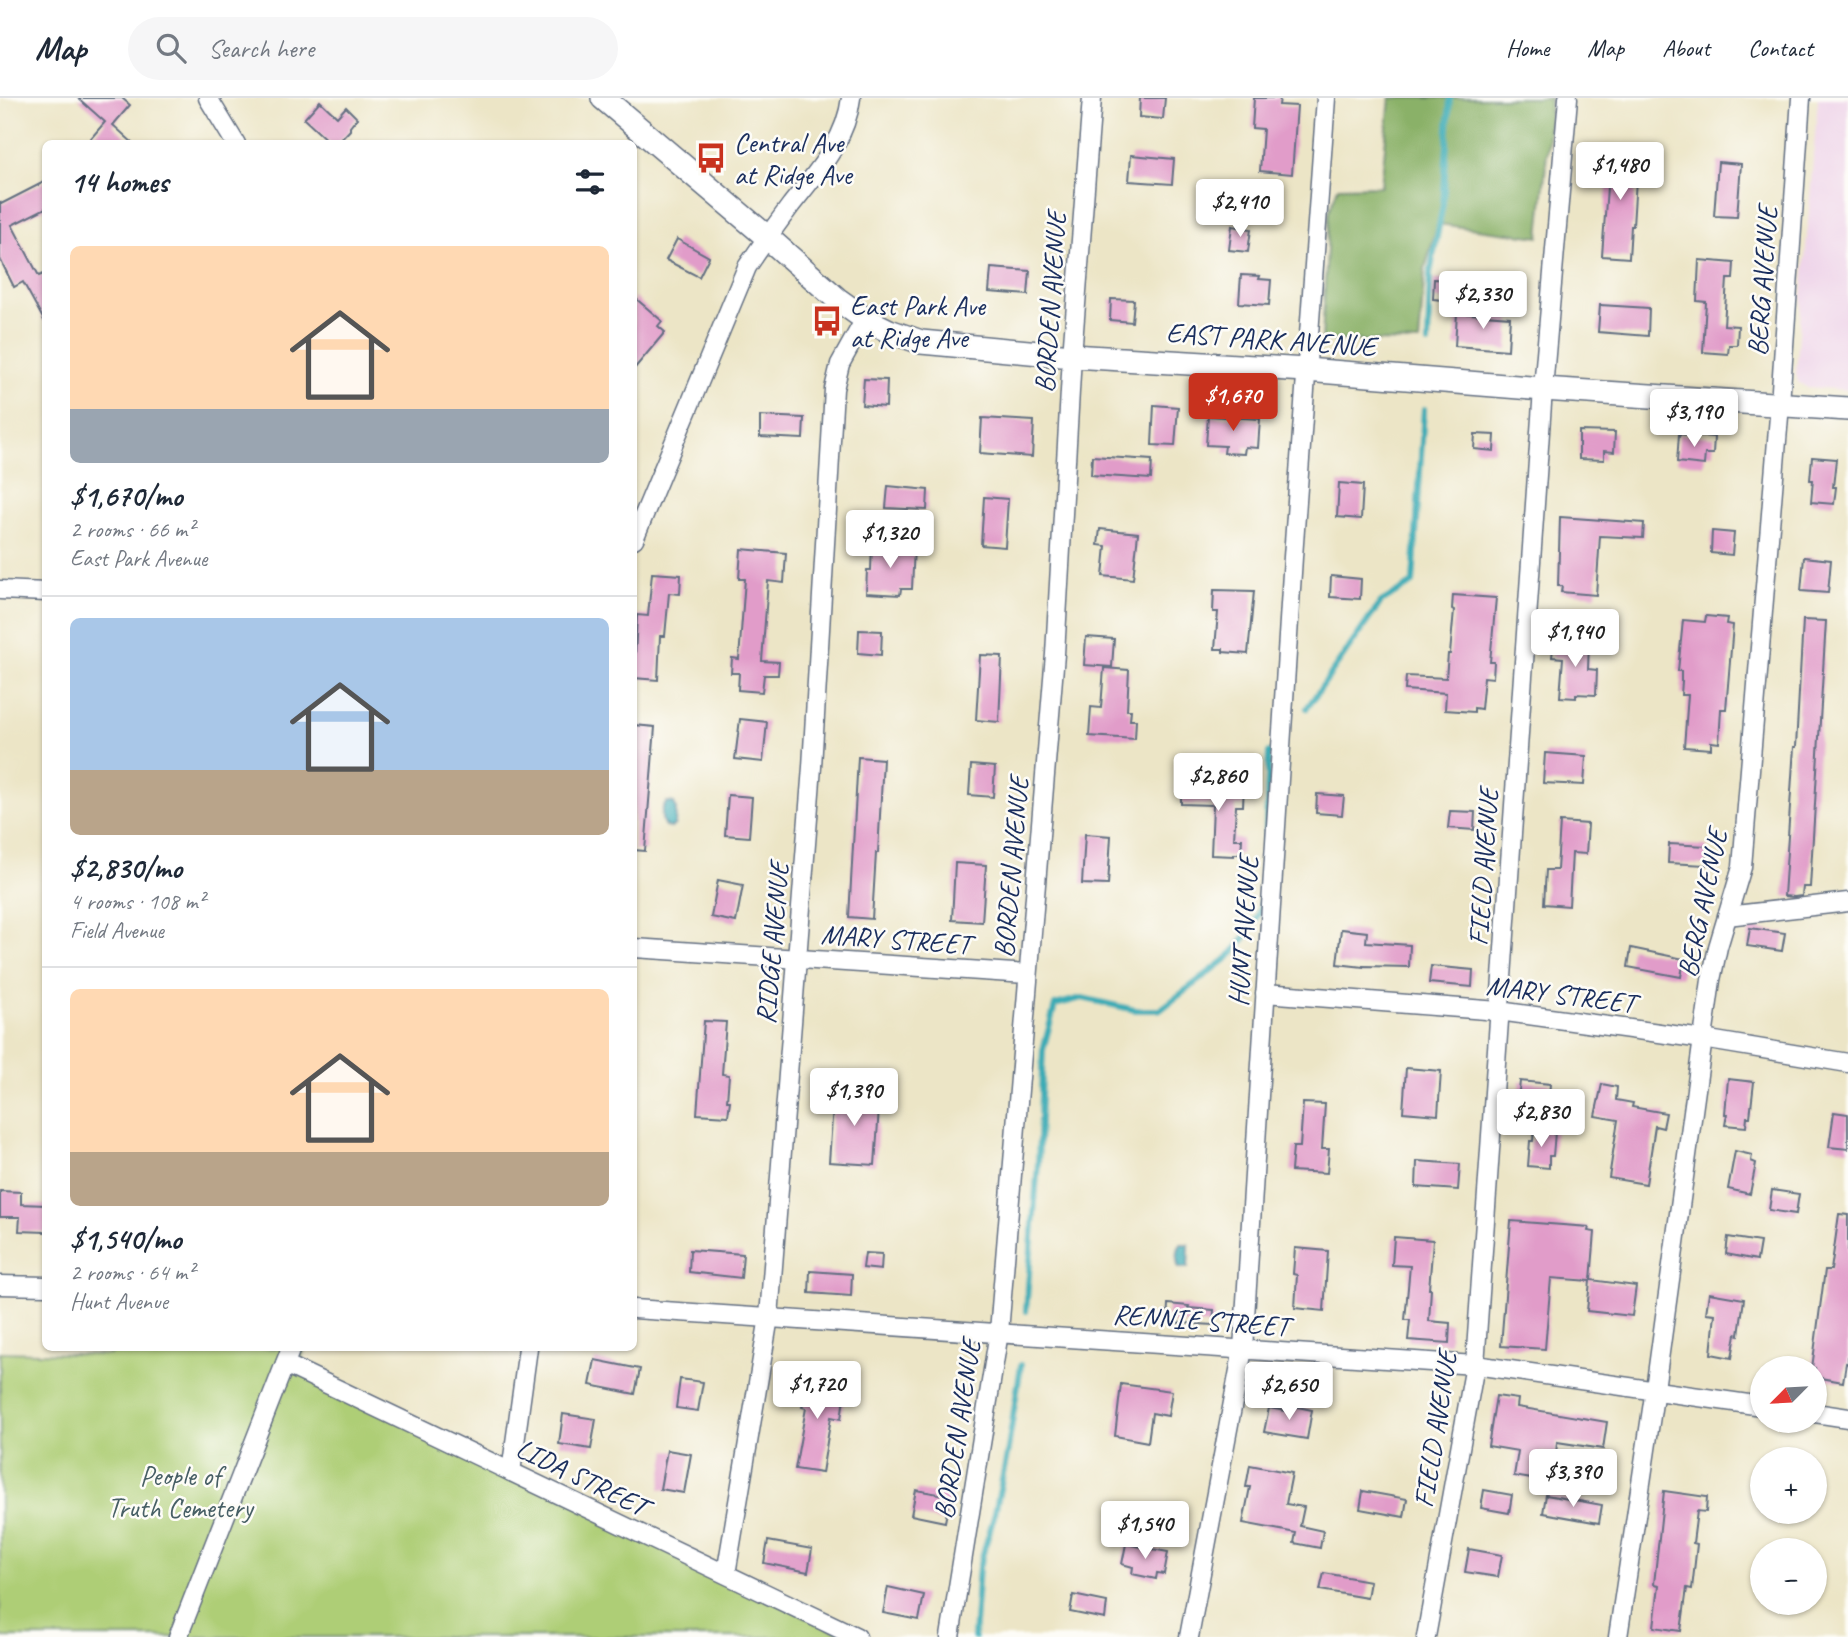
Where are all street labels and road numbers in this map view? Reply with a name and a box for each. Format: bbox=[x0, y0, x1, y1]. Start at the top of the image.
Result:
street label: BERG AVENUE bbox=[1739, 201, 1785, 357]
street label: BORDEN AVENUE bbox=[1026, 207, 1074, 394]
street label: EAST PARK AVENUE bbox=[1165, 314, 1380, 364]
street label: BORDEN AVENUE bbox=[986, 771, 1037, 959]
street label: FIELD AVENUE bbox=[1460, 783, 1506, 947]
street label: BERG AVENUE bbox=[1669, 822, 1735, 980]
street label: HUNT AVENUE bbox=[1220, 851, 1266, 1007]
street label: RIDGE AVENUE bbox=[747, 857, 797, 1025]
street label: MARY STREET bbox=[820, 916, 978, 962]
street label: MARY STREET bbox=[1484, 967, 1644, 1021]
street label: RENNIE STREET bbox=[1112, 1296, 1296, 1344]
street label: BORDEN AVENUE bbox=[926, 1333, 989, 1521]
street label: FIELD AVENUE bbox=[1405, 1345, 1465, 1510]
street label: LIDA STREET bbox=[511, 1430, 660, 1527]

